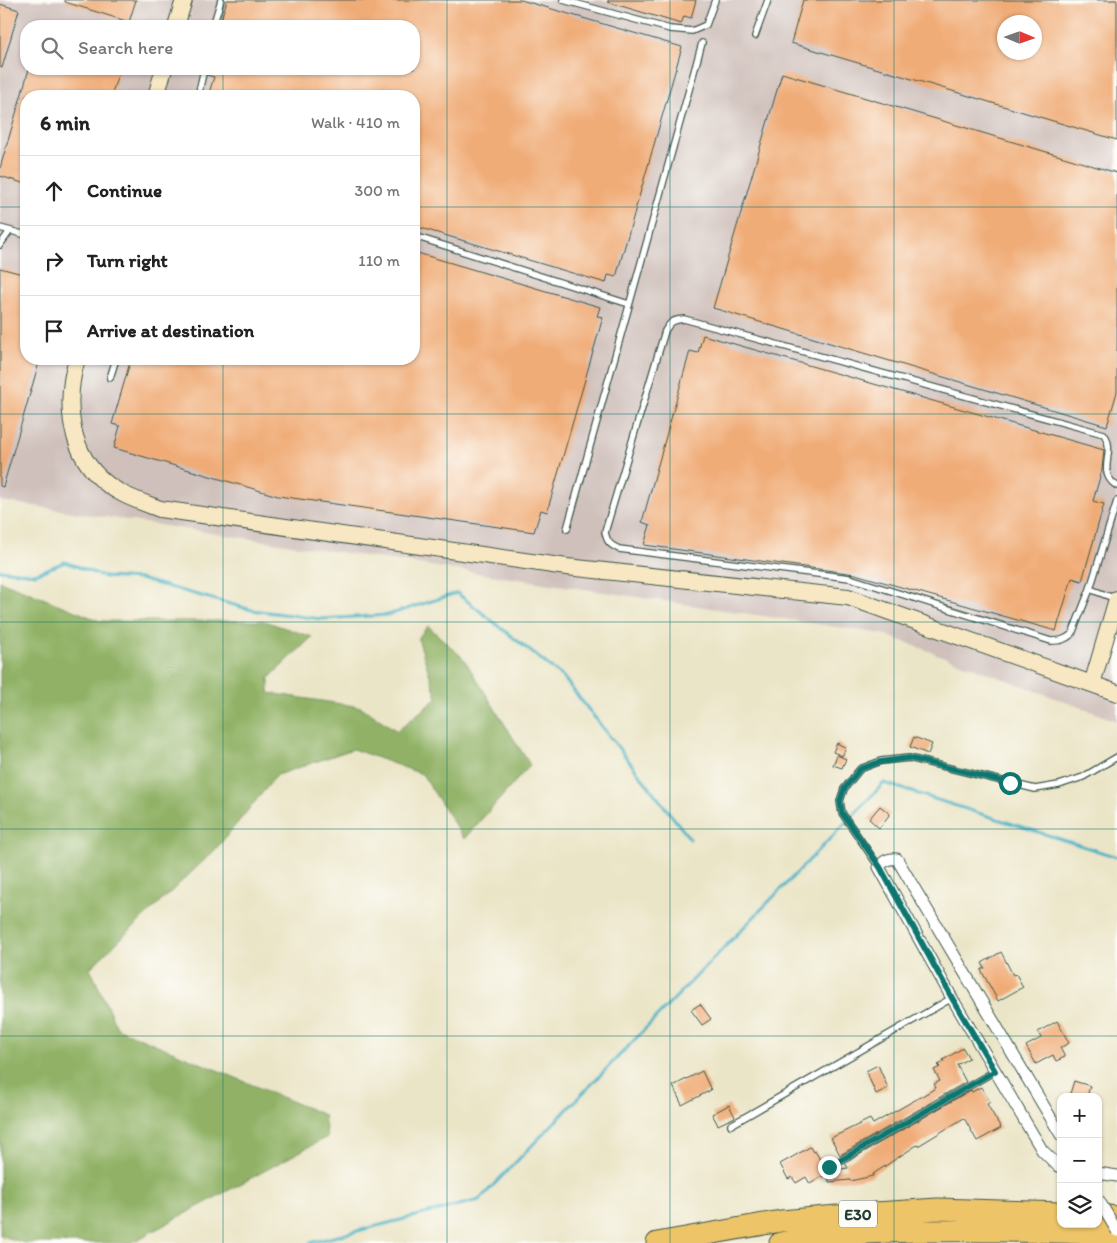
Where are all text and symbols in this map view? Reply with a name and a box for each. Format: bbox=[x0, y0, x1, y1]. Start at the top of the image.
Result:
north arrow bbox=[997, 15, 1042, 60]
search box bbox=[20, 20, 420, 75]
icon: search bbox=[38, 34, 66, 62]
text: Search here bbox=[78, 36, 173, 59]
text: 6 min bbox=[40, 110, 90, 135]
text: Walk · 410 m bbox=[311, 113, 400, 132]
icon: ahead bbox=[40, 177, 68, 205]
text: Continue bbox=[87, 179, 162, 202]
text: 300 m bbox=[355, 181, 400, 200]
icon: right bbox=[40, 247, 68, 275]
text: Turn right bbox=[87, 249, 168, 272]
text: 110 m bbox=[358, 251, 400, 270]
icon: arrive bbox=[40, 317, 68, 345]
text: Arrive at destination bbox=[87, 319, 254, 342]
route start bbox=[999, 772, 1022, 795]
map controls bbox=[1057, 1093, 1102, 1228]
button: + bbox=[1057, 1093, 1102, 1138]
button: − bbox=[1057, 1138, 1102, 1183]
route end bbox=[818, 1156, 841, 1179]
button: layers bbox=[1057, 1183, 1102, 1228]
road number: E30 bbox=[839, 1200, 877, 1228]

